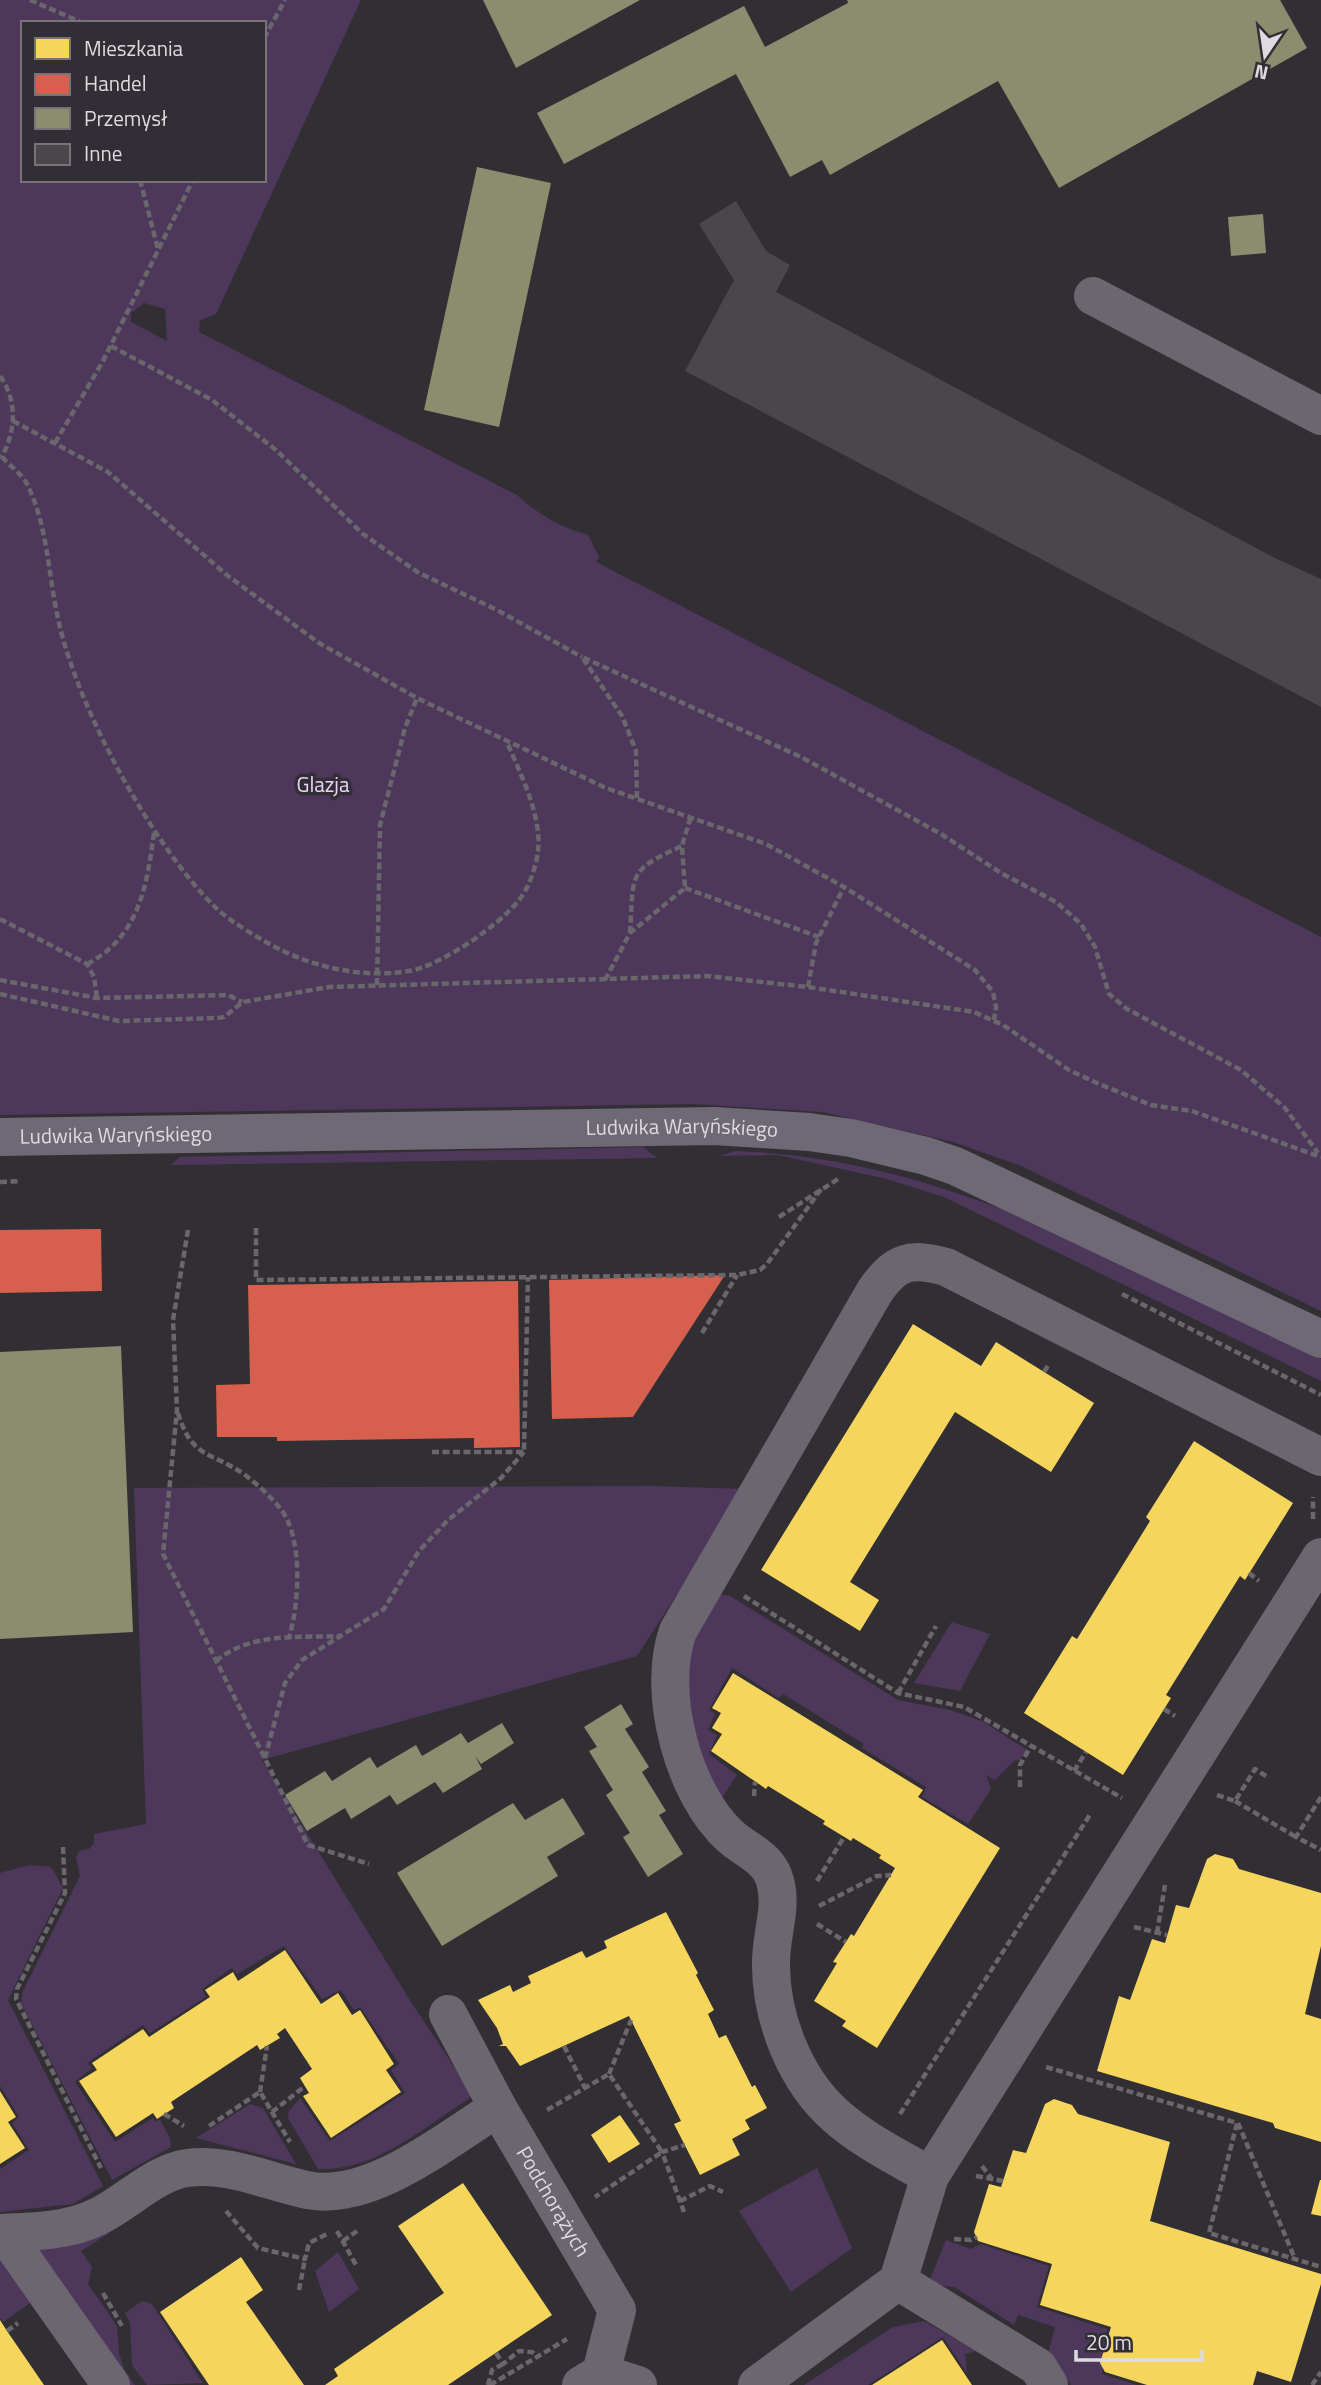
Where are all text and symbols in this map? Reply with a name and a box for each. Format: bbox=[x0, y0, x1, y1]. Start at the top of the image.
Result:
legend bbox=[21, 21, 266, 182]
north arrow bbox=[1230, 21, 1300, 91]
text: Mieszkania bbox=[84, 32, 184, 64]
text: N bbox=[1251, 57, 1271, 89]
text: Handel bbox=[84, 67, 147, 99]
text: Przemysł bbox=[84, 102, 168, 134]
text: Inne bbox=[84, 137, 122, 169]
park label: Glazja bbox=[297, 768, 350, 800]
street label: Ludwika Waryńskiego bbox=[585, 1109, 779, 1145]
street label: Ludwika Waryńskiego bbox=[19, 1117, 212, 1152]
street label: Podchorążych bbox=[509, 2140, 599, 2262]
scale bar bbox=[1076, 2318, 1202, 2362]
text: 20 m bbox=[1086, 2326, 1132, 2358]

